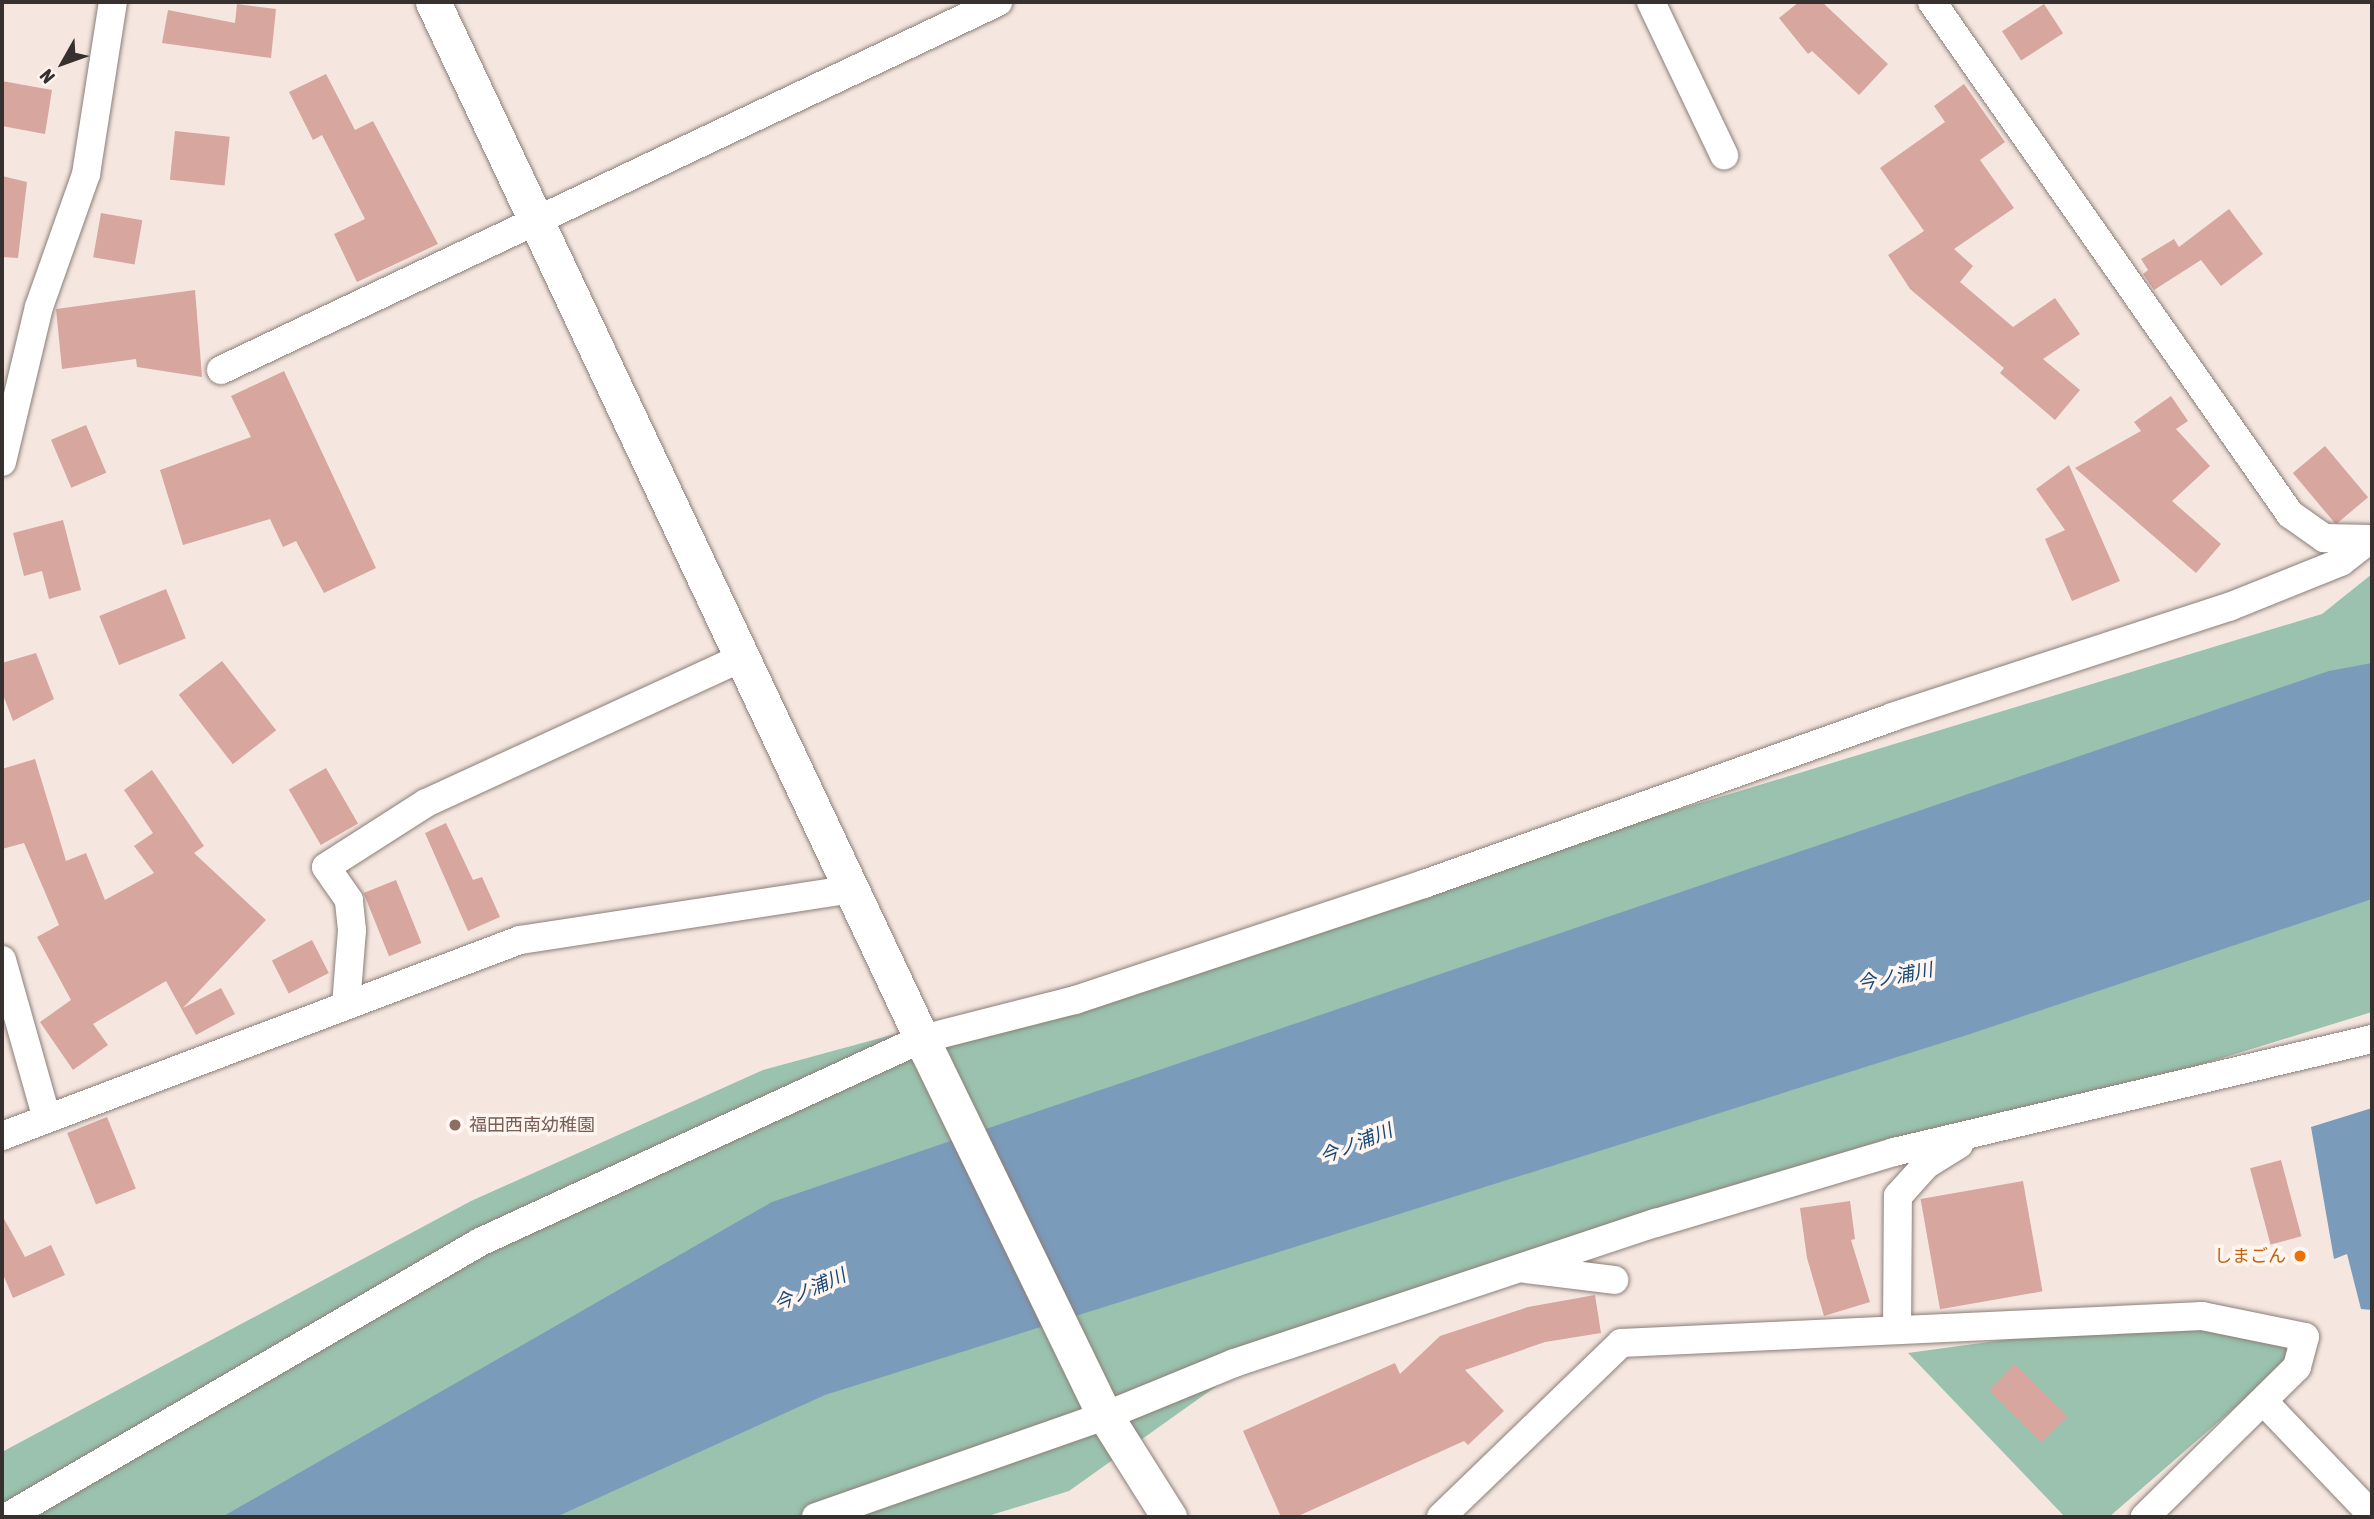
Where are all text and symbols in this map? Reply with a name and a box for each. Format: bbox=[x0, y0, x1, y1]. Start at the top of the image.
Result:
north arrow bbox=[28, 28, 98, 98]
text: N bbox=[35, 65, 59, 88]
water label: 今ノ浦川 bbox=[1856, 959, 1934, 995]
place label: 福田西南幼稚園 bbox=[469, 1114, 595, 1136]
marker: 福田西南幼稚園 bbox=[447, 1117, 463, 1133]
water label: 今ノ浦川 bbox=[1316, 1119, 1396, 1169]
place label: しまごん bbox=[2214, 1245, 2286, 1267]
marker: しまごん bbox=[2292, 1248, 2308, 1264]
water label: 今ノ浦川 bbox=[771, 1264, 849, 1316]

